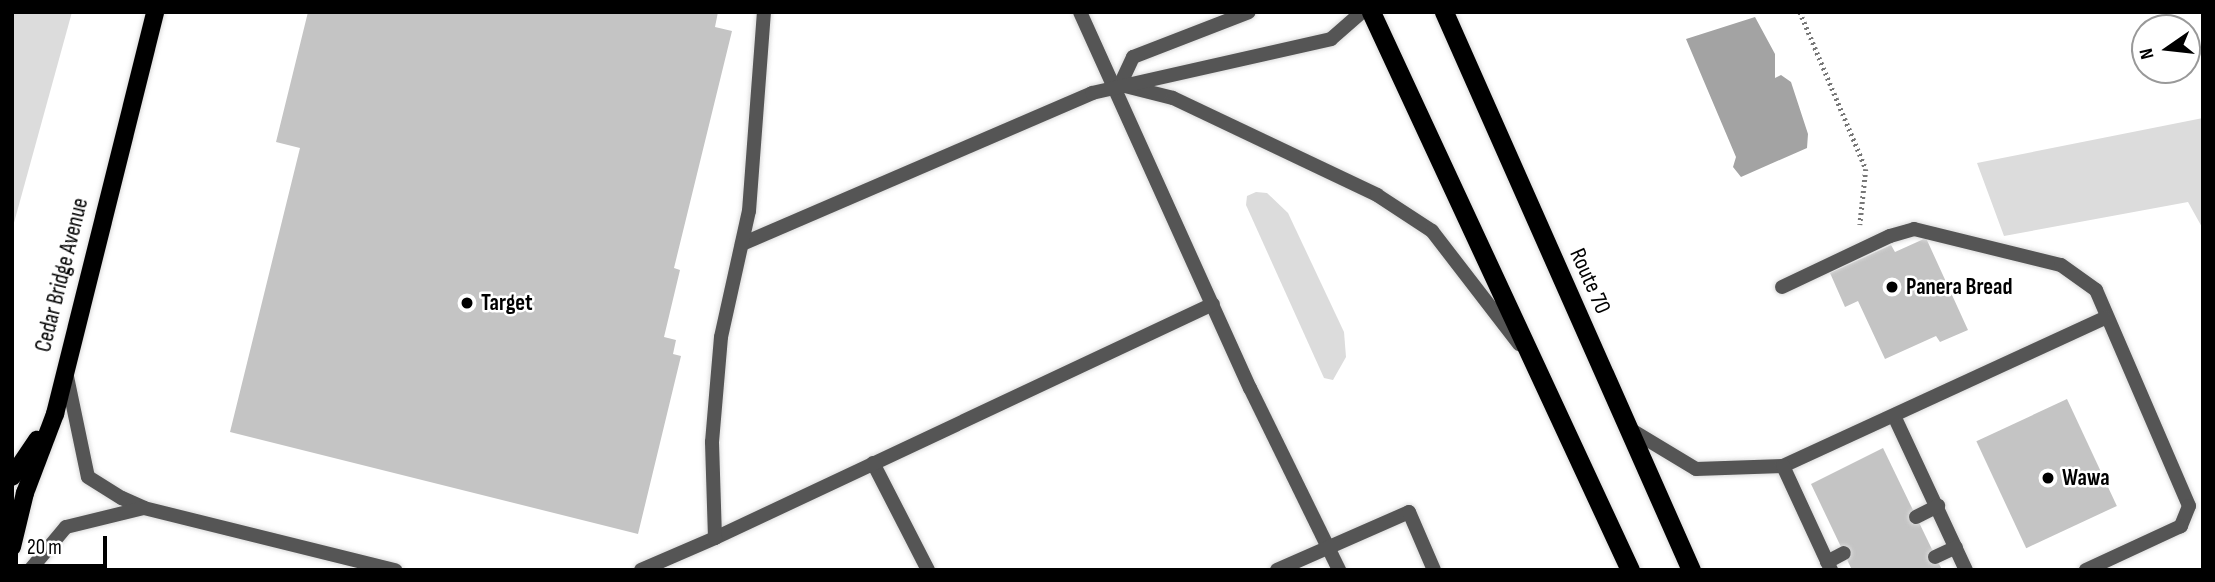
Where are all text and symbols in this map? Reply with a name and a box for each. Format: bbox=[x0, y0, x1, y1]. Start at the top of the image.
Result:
north arrow bbox=[2131, 14, 2201, 84]
text: N bbox=[2135, 46, 2159, 61]
street label: Cedar Bridge Avenue bbox=[30, 195, 94, 355]
street label: Route 70 bbox=[1563, 244, 1617, 318]
place label: Panera Bread bbox=[1906, 273, 2013, 301]
marker: Panera Bread bbox=[1884, 279, 1900, 295]
place label: Target bbox=[481, 289, 533, 317]
marker: Target bbox=[459, 295, 475, 311]
place label: Wawa bbox=[2062, 464, 2110, 492]
marker: Wawa bbox=[2040, 470, 2056, 486]
scale bar bbox=[18, 522, 110, 566]
text: 20 m bbox=[27, 535, 62, 560]

